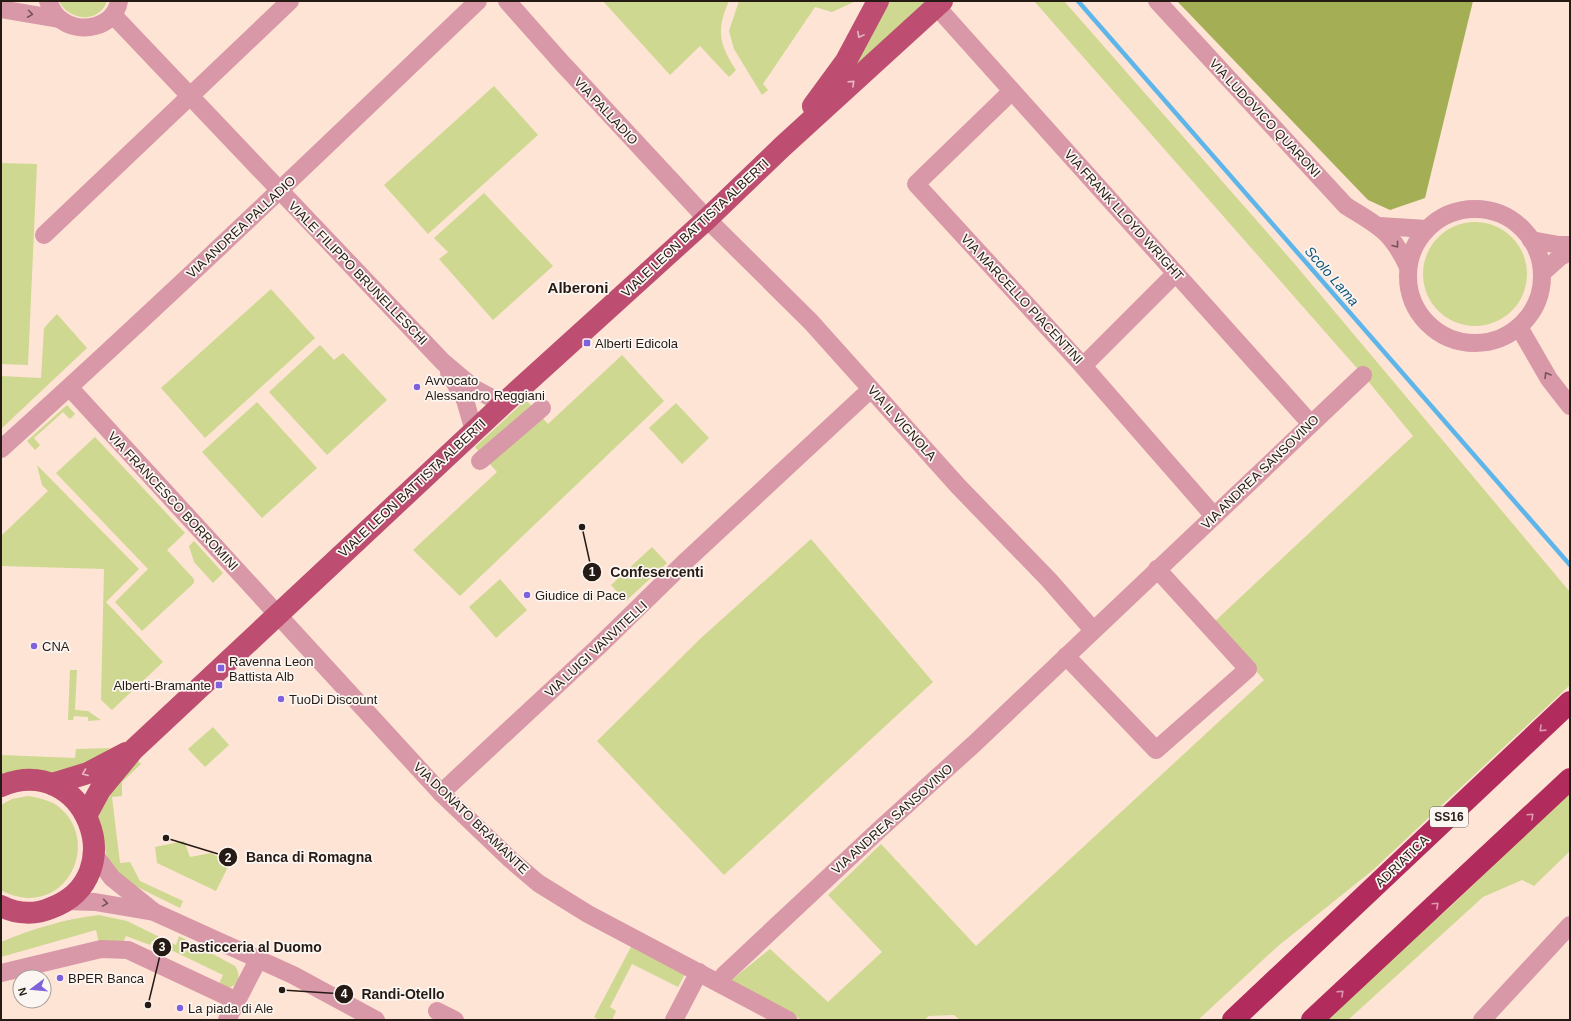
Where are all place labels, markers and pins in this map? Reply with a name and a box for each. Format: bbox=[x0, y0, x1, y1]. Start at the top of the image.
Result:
place label: Alberti Edicola bbox=[595, 336, 679, 351]
marker: Alberti Edicola bbox=[582, 338, 592, 348]
place label: Avvocato Alessandro Reggiani bbox=[425, 373, 545, 403]
marker: Avvocato Alessandro Reggiani bbox=[412, 382, 422, 392]
callout: Confesercenti bbox=[582, 559, 712, 585]
place label: Giudice di Pace bbox=[535, 588, 626, 603]
marker: Giudice di Pace bbox=[522, 590, 532, 600]
place label: CNA bbox=[42, 639, 70, 654]
marker: CNA bbox=[29, 641, 39, 651]
place label: Ravenna Leon Battista Alb bbox=[229, 654, 314, 684]
marker: Ravenna Leon Battista Alb bbox=[216, 663, 226, 673]
place label: Alberti-Bramante bbox=[113, 678, 211, 693]
marker: Alberti-Bramante bbox=[214, 680, 224, 690]
place label: TuoDi Discount bbox=[289, 692, 378, 707]
marker: TuoDi Discount bbox=[276, 694, 286, 704]
callout: Banca di Romagna bbox=[218, 844, 380, 870]
callout: Pasticceria al Duomo bbox=[152, 934, 330, 960]
place label: BPER Banca bbox=[68, 971, 145, 986]
marker: BPER Banca bbox=[55, 973, 65, 983]
callout: Randi-Otello bbox=[334, 981, 453, 1007]
place label: La piada di Ale bbox=[188, 1001, 273, 1016]
marker: La piada di Ale bbox=[175, 1003, 185, 1013]

